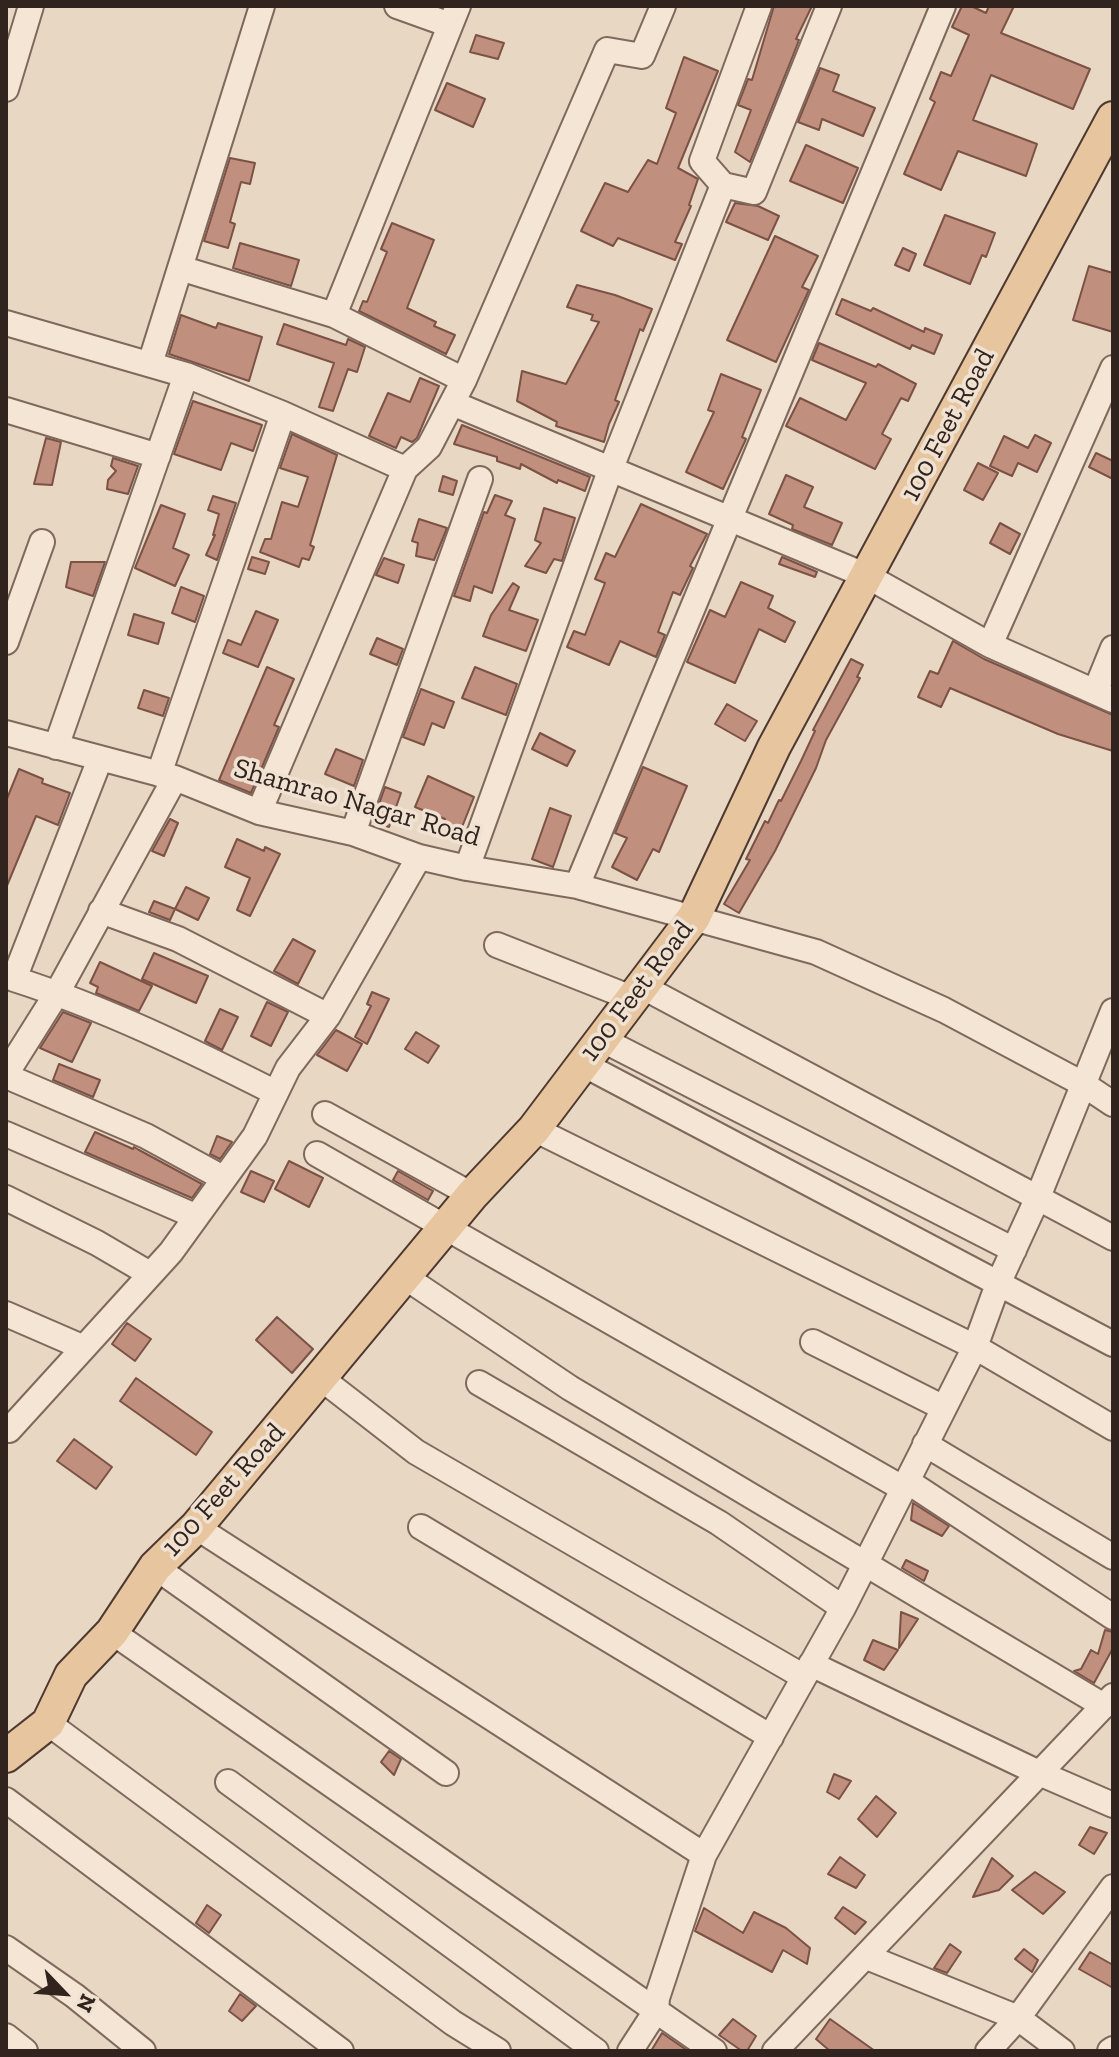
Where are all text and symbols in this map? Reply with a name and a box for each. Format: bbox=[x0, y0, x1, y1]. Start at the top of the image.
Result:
street label: 100 Feet Road bbox=[894, 343, 1002, 507]
street label: Shamrao Nagar Road bbox=[230, 752, 484, 854]
street label: 100 Feet Road bbox=[573, 914, 701, 1068]
street label: 100 Feet Road bbox=[155, 1416, 293, 1564]
north arrow bbox=[24, 1953, 104, 2033]
text: N bbox=[70, 1990, 102, 2017]

